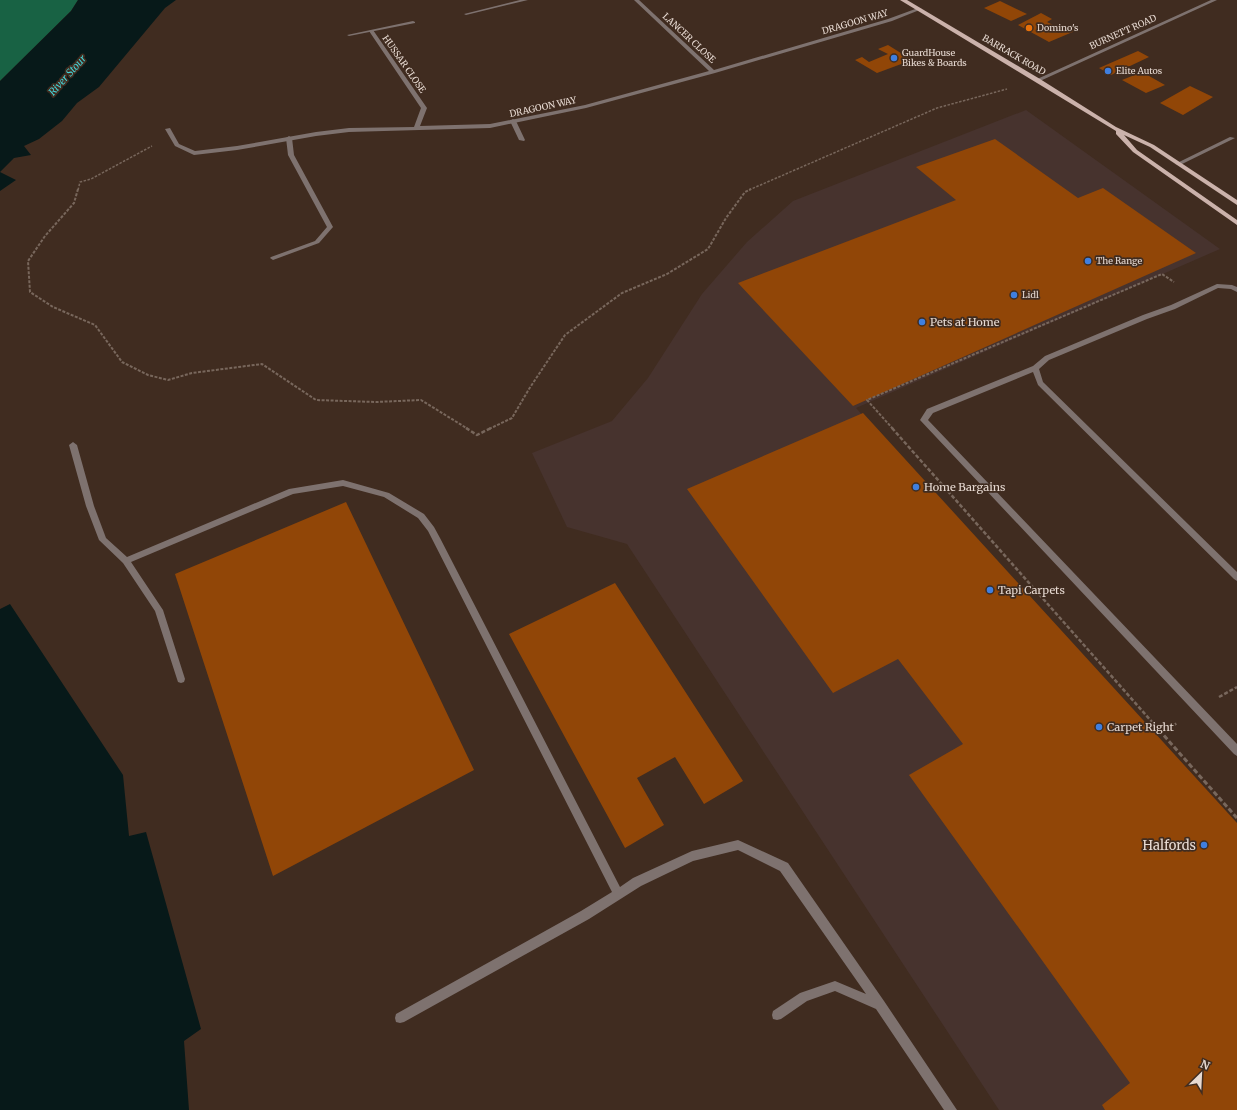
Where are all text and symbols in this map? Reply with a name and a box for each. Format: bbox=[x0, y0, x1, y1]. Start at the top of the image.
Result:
street label: DRAGOON WAY bbox=[821, 7, 889, 36]
street label: LANCER CLOSE bbox=[661, 10, 718, 65]
street label: BURNETT ROAD bbox=[1088, 12, 1158, 51]
place label: Domino's bbox=[1037, 22, 1079, 33]
marker: Domino's bbox=[1024, 23, 1034, 33]
street label: BARRACK ROAD bbox=[981, 32, 1048, 77]
street label: HUSSAR CLOSE bbox=[380, 33, 429, 95]
place label: GuardHouse Bikes & Boards bbox=[902, 47, 967, 68]
water label: River Stour bbox=[46, 52, 90, 98]
marker: GuardHouse Bikes & Boards bbox=[889, 53, 899, 63]
place label: Elite Autos bbox=[1116, 65, 1163, 76]
marker: Elite Autos bbox=[1103, 66, 1113, 76]
street label: DRAGOON WAY bbox=[508, 94, 578, 119]
place label: The Range bbox=[1096, 255, 1142, 266]
marker: The Range bbox=[1083, 256, 1093, 266]
place label: Lidl bbox=[1022, 289, 1039, 300]
marker: Lidl bbox=[1009, 290, 1019, 300]
place label: Pets at Home bbox=[930, 315, 1000, 329]
marker: Pets at Home bbox=[917, 317, 927, 327]
place label: Home Bargains bbox=[924, 480, 1005, 494]
marker: Home Bargains bbox=[911, 482, 921, 492]
place label: Tapi Carpets bbox=[998, 583, 1065, 597]
marker: Tapi Carpets bbox=[985, 585, 995, 595]
place label: Carpet Right bbox=[1107, 720, 1175, 734]
marker: Carpet Right bbox=[1094, 722, 1104, 732]
place label: Halfords bbox=[1143, 837, 1196, 854]
marker: Halfords bbox=[1199, 840, 1209, 850]
north arrow bbox=[1181, 1054, 1221, 1094]
text: N bbox=[1198, 1057, 1212, 1073]

